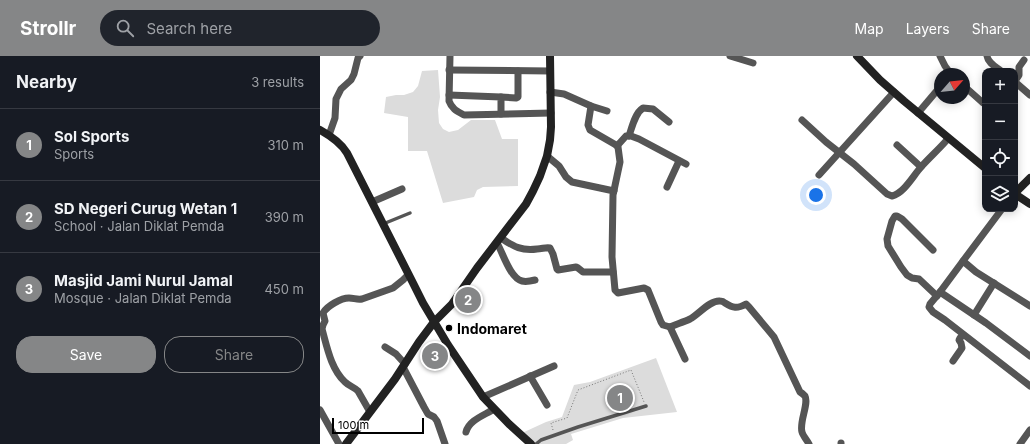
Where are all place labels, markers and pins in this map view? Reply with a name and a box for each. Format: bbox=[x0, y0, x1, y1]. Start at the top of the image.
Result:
pin: 2 bbox=[455, 285, 481, 315]
place label: Indomaret bbox=[457, 320, 527, 337]
marker: Indomaret bbox=[444, 323, 454, 333]
pin: 3 bbox=[422, 341, 448, 371]
pin: 1 bbox=[607, 383, 633, 413]

